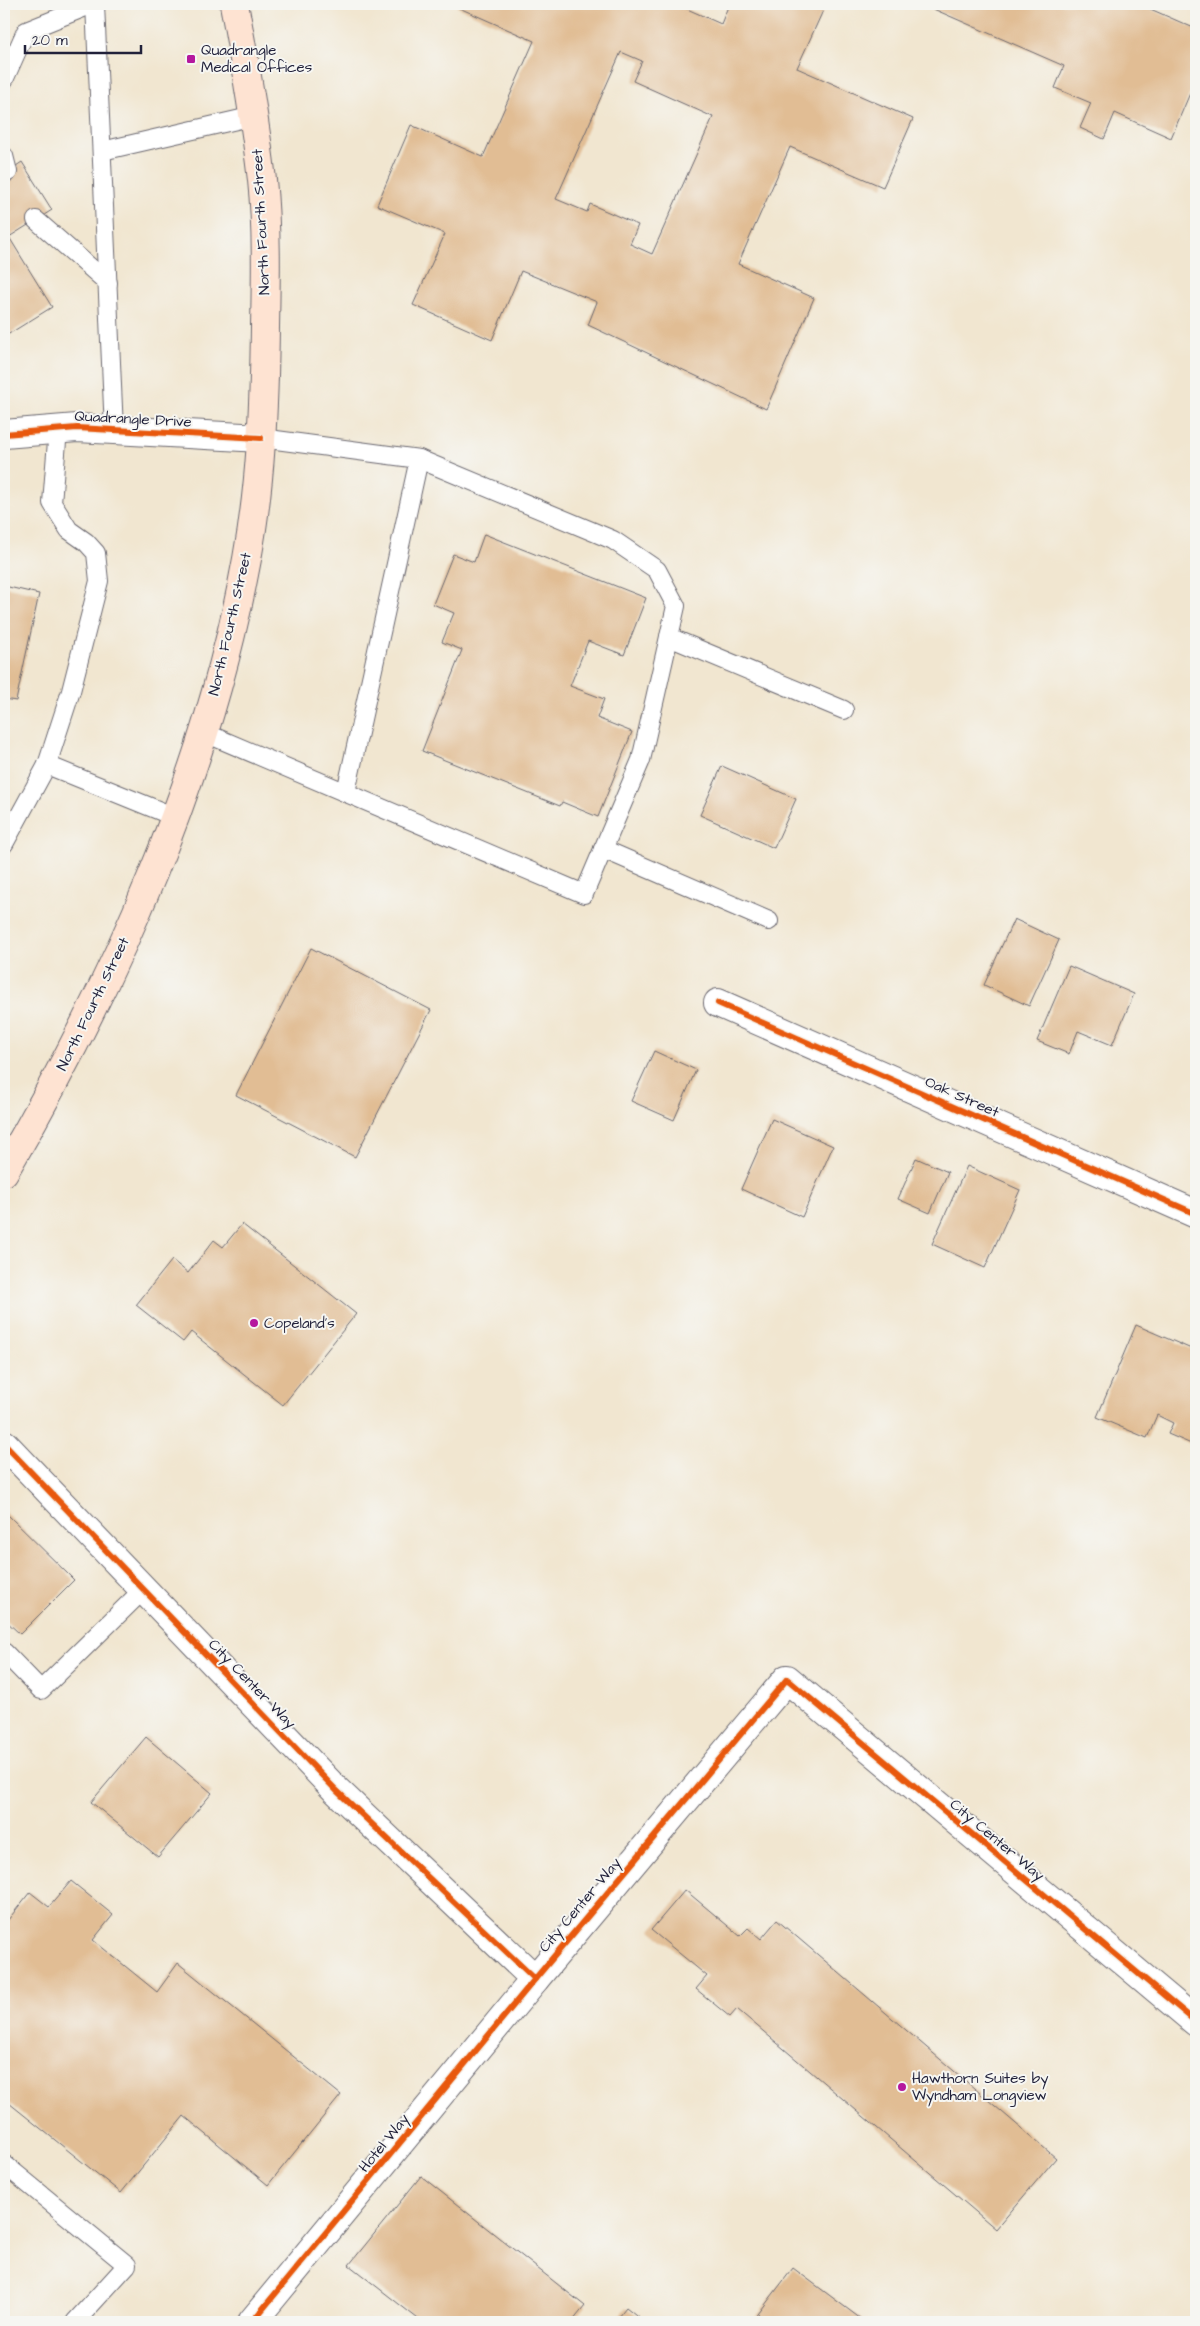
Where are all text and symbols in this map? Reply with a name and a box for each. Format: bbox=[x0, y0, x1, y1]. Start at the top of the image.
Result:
scale bar bbox=[25, 22, 141, 54]
text: 20 m bbox=[32, 30, 68, 51]
place label: Quadrangle Medical Offices bbox=[201, 40, 313, 78]
marker: Quadrangle Medical Offices bbox=[185, 53, 197, 65]
street label: North Fourth Street bbox=[247, 148, 275, 296]
street label: Quadrangle Drive bbox=[74, 405, 192, 434]
street label: North Fourth Street bbox=[203, 550, 257, 698]
street label: North Fourth Street bbox=[52, 934, 134, 1074]
street label: Oak Street bbox=[922, 1071, 1002, 1123]
place label: Copeland's bbox=[264, 1313, 335, 1334]
marker: Copeland's bbox=[248, 1317, 260, 1329]
street label: City Center Way bbox=[203, 1634, 300, 1734]
street label: City Center Way bbox=[944, 1794, 1049, 1887]
street label: City Center Way bbox=[534, 1853, 627, 1958]
place label: Hawthorn Suites by Wyndham Longview bbox=[912, 2068, 1048, 2107]
marker: Hawthorn Suites by Wyndham Longview bbox=[896, 2081, 908, 2093]
street label: Hotel Way bbox=[354, 2109, 415, 2177]

